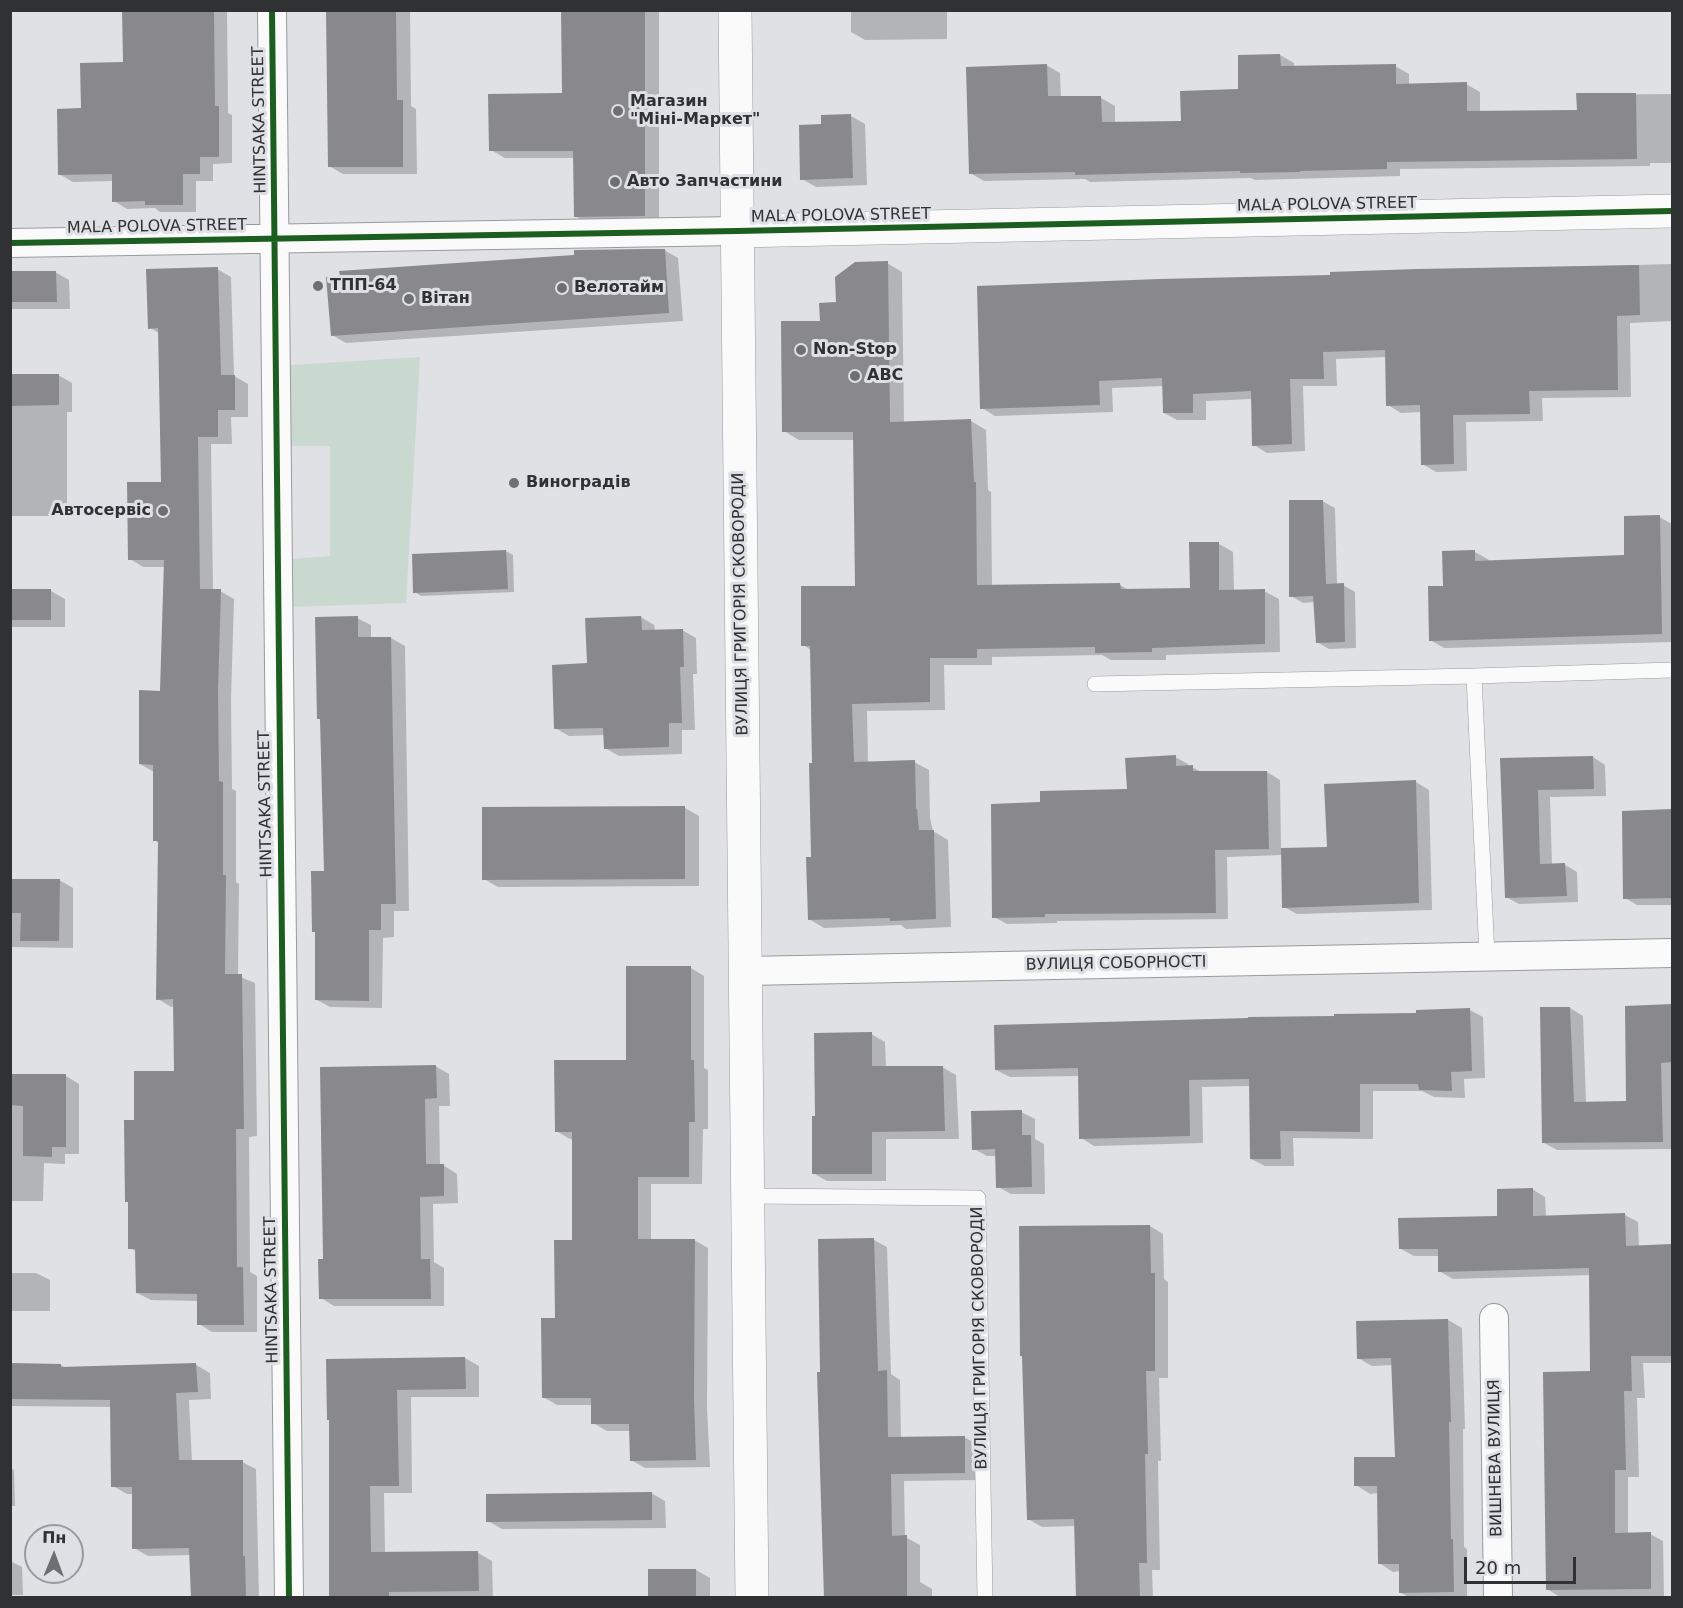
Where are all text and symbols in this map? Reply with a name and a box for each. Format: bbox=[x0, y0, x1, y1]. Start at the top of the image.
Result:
street label: HINTSAKA STREET bbox=[249, 46, 271, 194]
place label: Магазин "Міні-Маркет" bbox=[630, 92, 760, 130]
marker: Магазин "Міні-Маркет" bbox=[611, 104, 625, 118]
place label: Авто Запчастини bbox=[627, 172, 783, 192]
marker: Авто Запчастини bbox=[608, 175, 622, 189]
street label: MALA POLOVA STREET bbox=[1237, 194, 1417, 216]
street label: MALA POLOVA STREET bbox=[751, 205, 931, 227]
street label: MALA POLOVA STREET bbox=[67, 216, 247, 238]
place label: ТПП-64 bbox=[330, 276, 397, 296]
place label: Велотайм bbox=[574, 278, 664, 298]
marker: ТПП-64 bbox=[311, 279, 325, 293]
marker: Велотайм bbox=[555, 281, 569, 295]
place label: Вітан bbox=[421, 289, 470, 309]
marker: Вітан bbox=[402, 292, 416, 306]
place label: Non-Stop bbox=[813, 340, 897, 360]
marker: Non-Stop bbox=[794, 343, 808, 357]
place label: ABC bbox=[867, 366, 903, 386]
marker: ABC bbox=[848, 369, 862, 383]
street label: ВУЛИЦЯ ГРИГОРІЯ СКОВОРОДИ bbox=[729, 472, 753, 736]
place label: Виноградів bbox=[526, 473, 631, 493]
marker: Виноградів bbox=[507, 476, 521, 490]
place label: Автосервіс bbox=[51, 501, 151, 521]
marker: Автосервіс bbox=[156, 504, 170, 518]
street label: HINTSAKA STREET bbox=[255, 730, 277, 878]
street label: ВУЛИЦЯ СОБОРНОСТІ bbox=[1026, 953, 1206, 975]
street label: ВУЛИЦЯ ГРИГОРІЯ СКОВОРОДИ bbox=[968, 1206, 992, 1470]
street label: HINTSAKA STREET bbox=[261, 1216, 283, 1364]
street label: ВИШНЕВА ВУЛИЦЯ bbox=[1485, 1379, 1507, 1537]
north arrow bbox=[24, 1524, 84, 1584]
text: Пн bbox=[42, 1528, 67, 1547]
scale bar bbox=[1467, 1545, 1580, 1583]
text: 20 m bbox=[1475, 1557, 1521, 1578]

